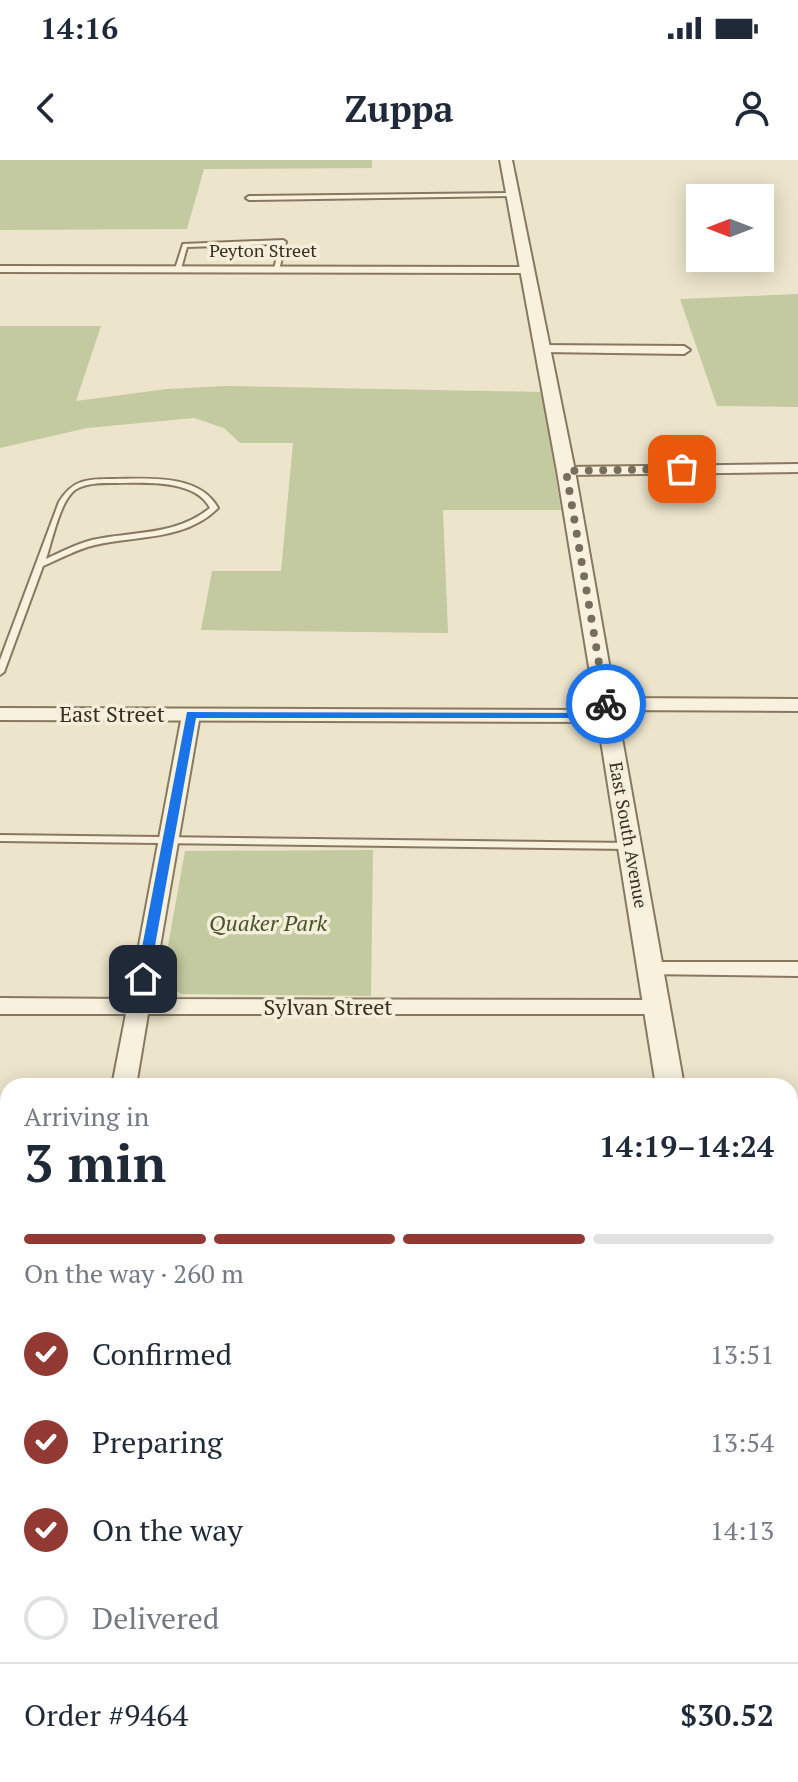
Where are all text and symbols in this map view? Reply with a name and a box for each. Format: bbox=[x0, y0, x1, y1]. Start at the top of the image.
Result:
text: 14:16 bbox=[40, 8, 118, 48]
text: Zuppa bbox=[344, 85, 454, 132]
icon: back bbox=[24, 86, 68, 130]
icon: person bbox=[730, 86, 774, 130]
north arrow bbox=[686, 184, 774, 272]
map controls bbox=[686, 184, 774, 272]
street label: Peyton Street bbox=[209, 238, 317, 262]
pin bbox=[648, 435, 716, 503]
icon: bag bbox=[660, 447, 704, 491]
courier bbox=[566, 664, 646, 744]
icon: bike bbox=[584, 682, 628, 726]
street label: East Street bbox=[59, 699, 165, 728]
street label: East South Avenue bbox=[604, 760, 654, 910]
park label: Quaker Park bbox=[209, 908, 327, 937]
pin bbox=[109, 945, 177, 1013]
icon: home bbox=[121, 957, 165, 1001]
street label: Sylvan Street bbox=[264, 992, 392, 1021]
text: Arriving in bbox=[24, 1099, 149, 1133]
text: 14:19–14:24 bbox=[599, 1126, 774, 1166]
text: 3 min bbox=[24, 1128, 166, 1197]
text: On the way · 260 m bbox=[24, 1256, 244, 1290]
icon: check bbox=[24, 1332, 68, 1376]
text: Confirmed bbox=[92, 1334, 232, 1374]
text: 13:51 bbox=[710, 1337, 774, 1371]
icon: check bbox=[24, 1420, 68, 1464]
text: Preparing bbox=[92, 1422, 223, 1462]
text: 13:54 bbox=[710, 1425, 774, 1459]
icon: check bbox=[24, 1508, 68, 1552]
text: On the way bbox=[92, 1510, 243, 1550]
text: 14:13 bbox=[710, 1513, 774, 1547]
text: Delivered bbox=[92, 1598, 219, 1638]
text: Order #9464 bbox=[24, 1695, 188, 1735]
text: $30.52 bbox=[680, 1695, 774, 1735]

